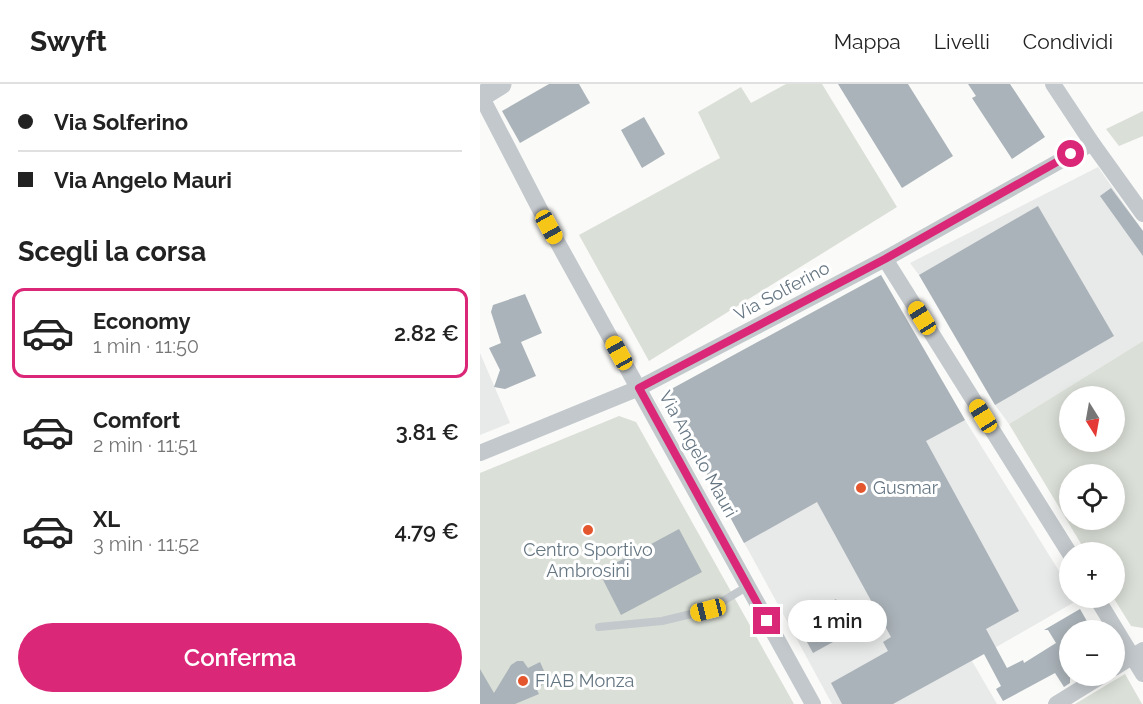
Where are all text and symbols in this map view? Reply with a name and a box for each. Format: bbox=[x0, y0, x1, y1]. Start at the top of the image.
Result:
text: Swyft bbox=[30, 25, 107, 58]
text: Mappa bbox=[834, 29, 901, 54]
text: Livelli bbox=[934, 29, 990, 54]
text: Condividi bbox=[1023, 29, 1113, 54]
text: Via Solferino bbox=[54, 109, 188, 135]
route start bbox=[1057, 140, 1084, 167]
text: Via Angelo Mauri bbox=[54, 167, 232, 193]
car bbox=[532, 207, 566, 247]
text: Scegli la corsa bbox=[18, 236, 206, 267]
street label: Via Solferino bbox=[731, 257, 833, 324]
car bbox=[905, 298, 939, 338]
icon: car bbox=[21, 306, 75, 360]
text: Economy bbox=[93, 308, 191, 334]
text: 2.82 € bbox=[394, 320, 459, 346]
car bbox=[602, 333, 636, 373]
text: 1 min · 11:50 bbox=[93, 334, 199, 358]
north arrow bbox=[1059, 386, 1125, 452]
map controls bbox=[1059, 386, 1125, 686]
street label: Via Angelo Mauri bbox=[655, 387, 742, 521]
car bbox=[966, 396, 1000, 436]
icon: car bbox=[21, 405, 75, 459]
text: Comfort bbox=[93, 407, 180, 433]
text: 3.81 € bbox=[396, 419, 459, 445]
text: 2 min · 11:51 bbox=[93, 433, 197, 457]
button: locate bbox=[1059, 464, 1125, 530]
place label: Gusmar bbox=[873, 477, 939, 498]
marker: Gusmar bbox=[854, 481, 868, 495]
icon: car bbox=[21, 504, 75, 558]
text: XL bbox=[93, 506, 120, 532]
text: 4.79 € bbox=[394, 518, 459, 544]
marker: Centro Sportivo Ambrosini bbox=[581, 523, 595, 537]
text: 3 min · 11:52 bbox=[93, 532, 199, 556]
place label: Centro Sportivo Ambrosini bbox=[523, 539, 653, 581]
button: + bbox=[1059, 542, 1125, 608]
car bbox=[688, 597, 728, 623]
callout: 1 min bbox=[788, 600, 887, 642]
route end bbox=[753, 607, 780, 634]
text: 1 min bbox=[813, 609, 862, 633]
button: − bbox=[1059, 620, 1125, 686]
button: Conferma bbox=[18, 623, 462, 692]
place label: FIAB Monza bbox=[535, 670, 634, 691]
marker: FIAB Monza bbox=[516, 674, 530, 688]

